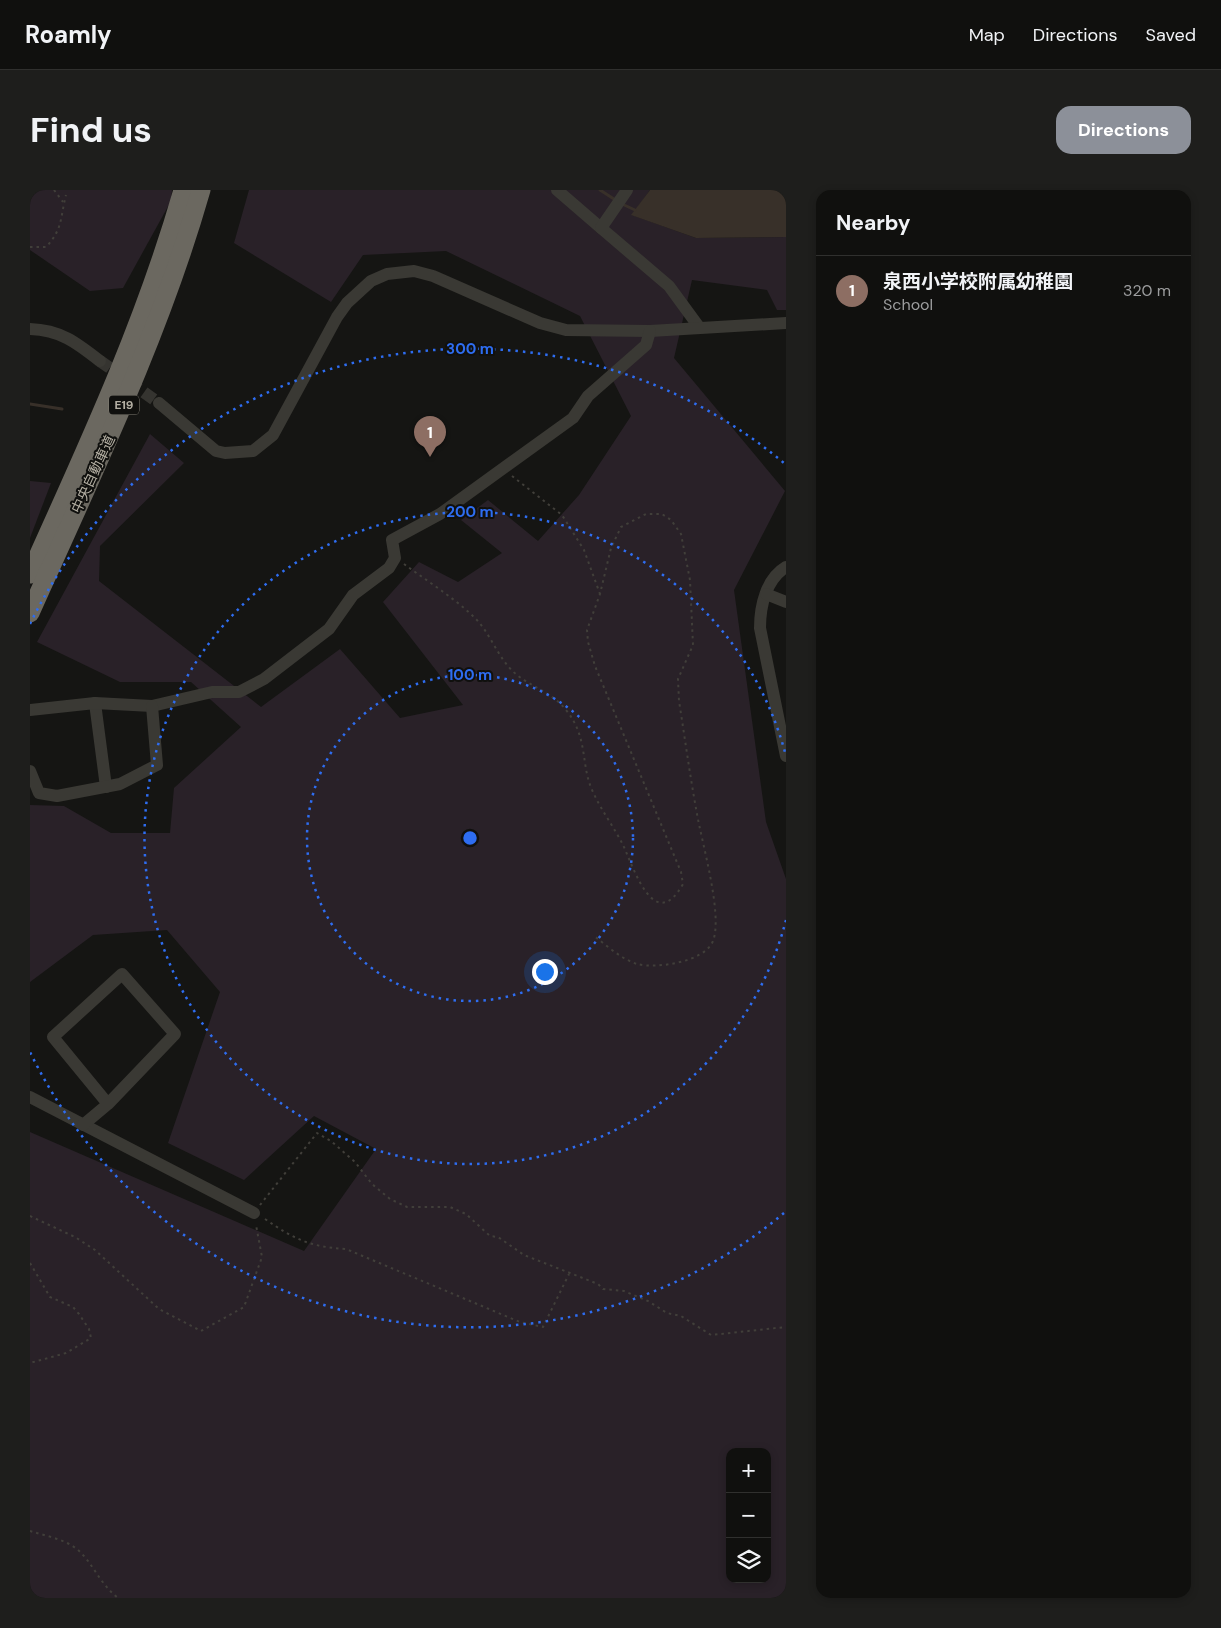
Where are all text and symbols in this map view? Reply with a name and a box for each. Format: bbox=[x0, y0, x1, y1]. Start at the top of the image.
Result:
text: Roamly bbox=[25, 19, 112, 50]
text: Map bbox=[969, 23, 1005, 47]
text: Directions bbox=[1033, 23, 1118, 47]
text: Saved bbox=[1146, 23, 1196, 47]
button: Directions bbox=[1056, 106, 1191, 154]
text: Find us bbox=[30, 107, 152, 153]
text: Nearby bbox=[836, 209, 910, 237]
text: 泉西小学校附属幼稚園 bbox=[883, 269, 1073, 294]
text: 1 bbox=[849, 280, 855, 301]
text: 320 m bbox=[1123, 280, 1171, 301]
text: School bbox=[883, 294, 933, 315]
text: 300 m bbox=[446, 339, 494, 359]
road number: E19 bbox=[109, 396, 139, 414]
pin: 1 bbox=[414, 416, 446, 457]
street label: 中央自動車道 bbox=[67, 432, 119, 516]
text: 200 m bbox=[446, 502, 494, 522]
text: 100 m bbox=[448, 665, 492, 685]
centre of rings bbox=[461, 829, 479, 847]
your location bbox=[532, 959, 558, 985]
map controls bbox=[726, 1448, 771, 1583]
button: + bbox=[726, 1448, 771, 1493]
button: − bbox=[726, 1493, 771, 1538]
button: layers bbox=[726, 1538, 771, 1583]

